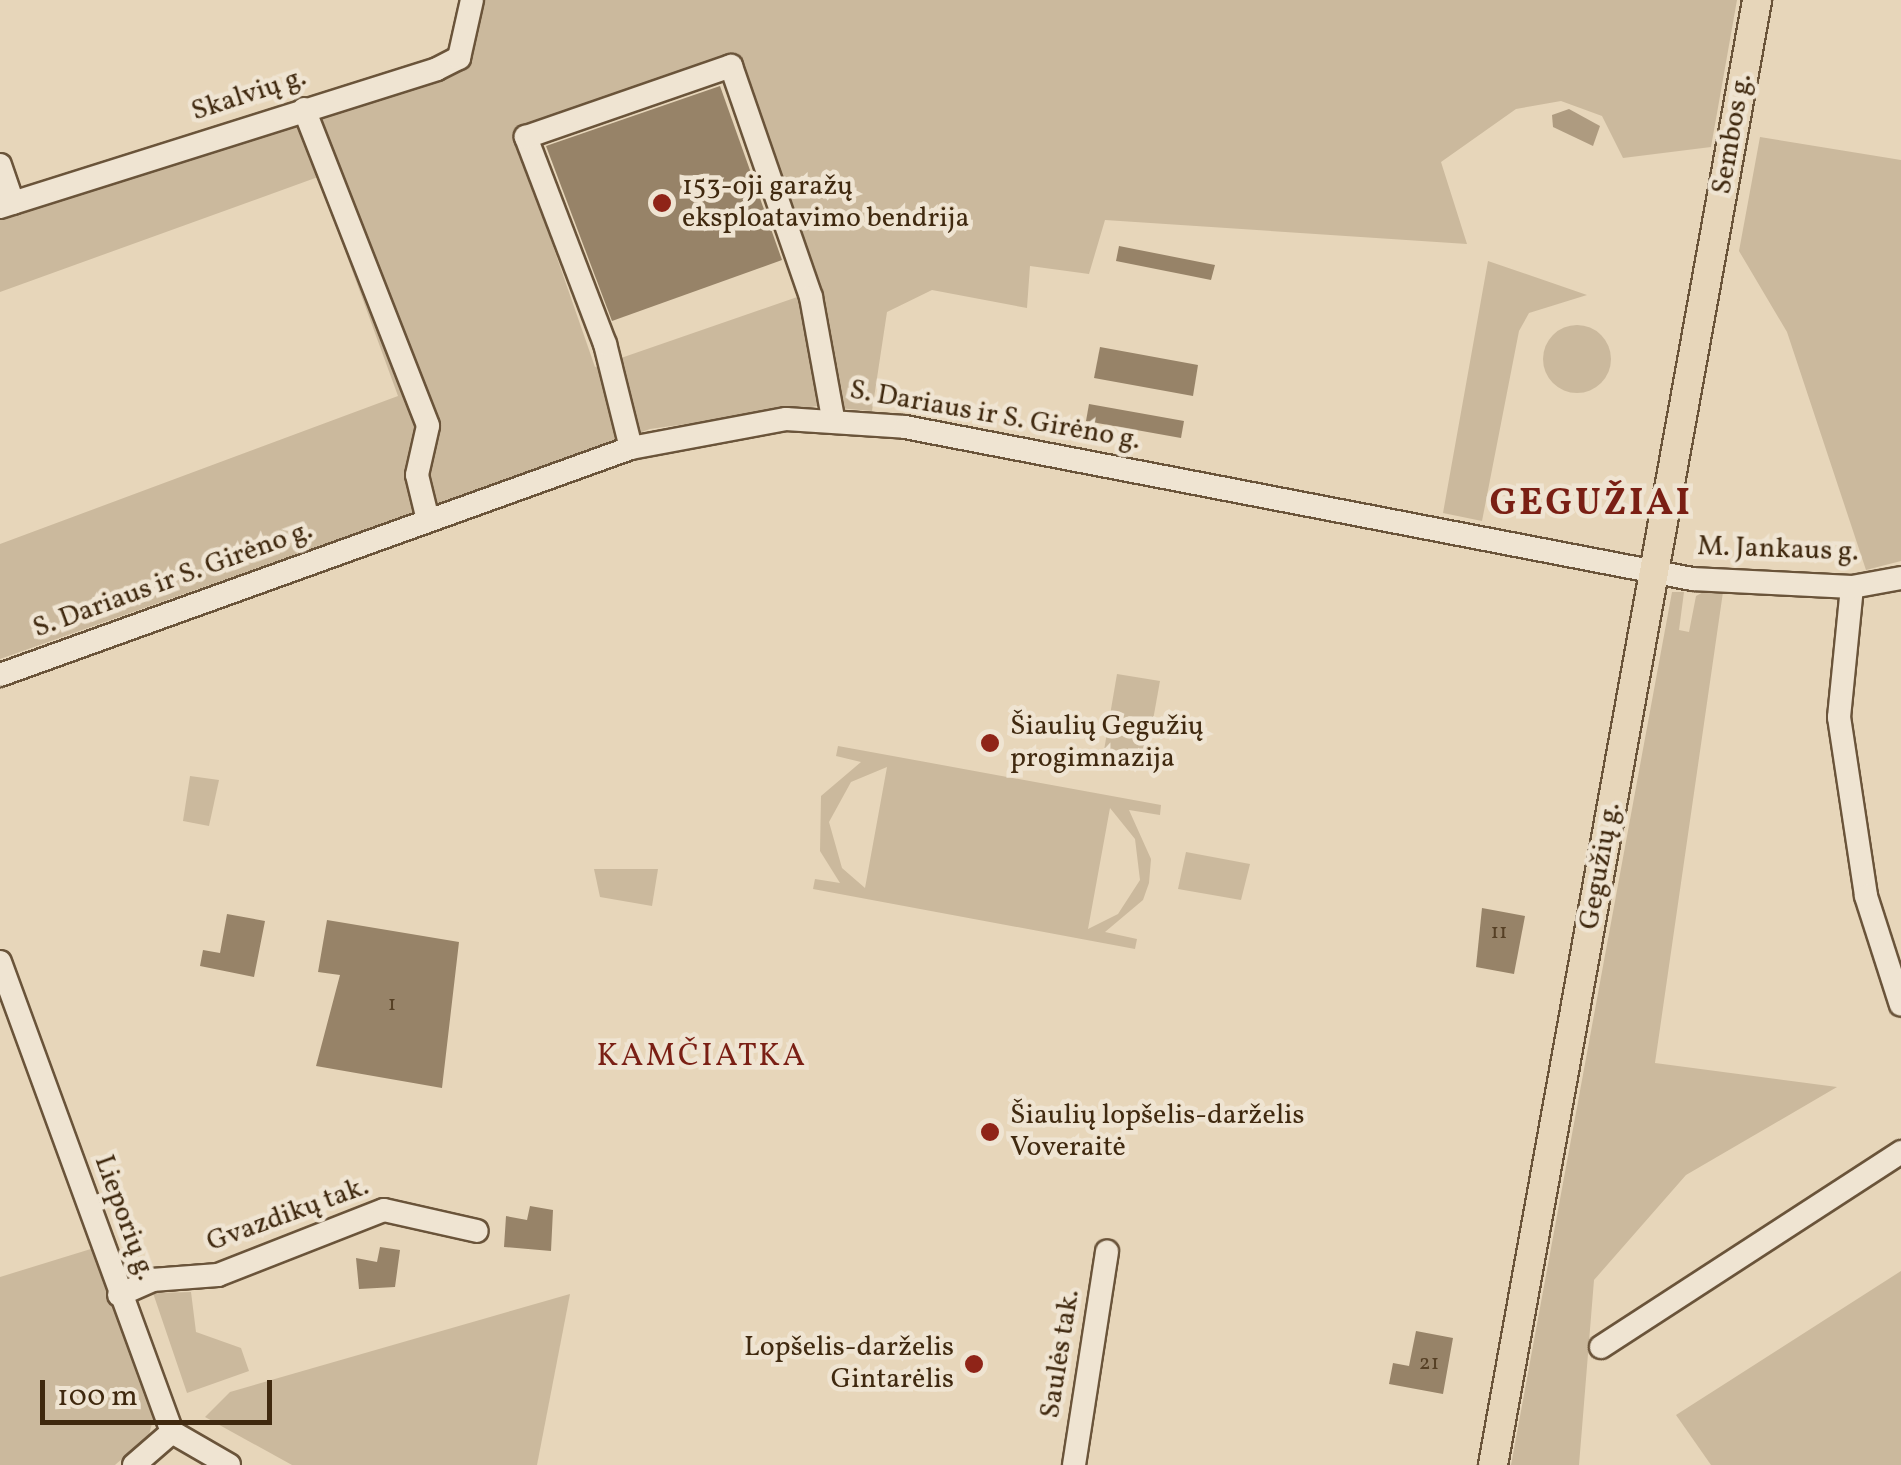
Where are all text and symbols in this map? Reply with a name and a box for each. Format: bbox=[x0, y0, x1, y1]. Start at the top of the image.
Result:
street label: Skalvių g. bbox=[187, 61, 311, 129]
street label: Sembos g. bbox=[1706, 71, 1760, 197]
place label: 153-oji garažų eksploatavimo bendrija bbox=[682, 170, 969, 236]
marker: 153-oji garažų eksploatavimo bendrija bbox=[651, 192, 673, 214]
street label: S. Dariaus ir S. Girėno g. bbox=[847, 374, 1143, 458]
district label: GEGUŽIAI bbox=[1489, 482, 1693, 528]
street label: S. Dariaus ir S. Girėno g. bbox=[29, 514, 317, 646]
street label: M. Jankaus g. bbox=[1697, 530, 1859, 570]
place label: Šiaulių Gegužių progimnazija bbox=[1010, 710, 1204, 776]
marker: Šiaulių Gegužių progimnazija bbox=[979, 732, 1001, 754]
street label: Gegužių g. bbox=[1573, 800, 1629, 932]
house number: 11 bbox=[1490, 920, 1508, 946]
house number: 1 bbox=[388, 992, 396, 1018]
district label: KAMČIATKA bbox=[596, 1038, 808, 1076]
place label: Šiaulių lopšelis-darželis Voveraitė bbox=[1010, 1099, 1304, 1165]
marker: Šiaulių lopšelis-darželis Voveraitė bbox=[979, 1121, 1001, 1143]
street label: Lieporių g. bbox=[86, 1151, 162, 1285]
street label: Gvazdikų tak. bbox=[203, 1170, 373, 1260]
street label: Saulės tak. bbox=[1034, 1287, 1088, 1421]
place label: Lopšelis-darželis Gintarėlis bbox=[744, 1331, 954, 1397]
house number: 21 bbox=[1419, 1351, 1439, 1377]
marker: Lopšelis-darželis Gintarėlis bbox=[963, 1353, 985, 1375]
scale bar bbox=[45, 1360, 278, 1422]
text: 100 m bbox=[57, 1376, 138, 1418]

